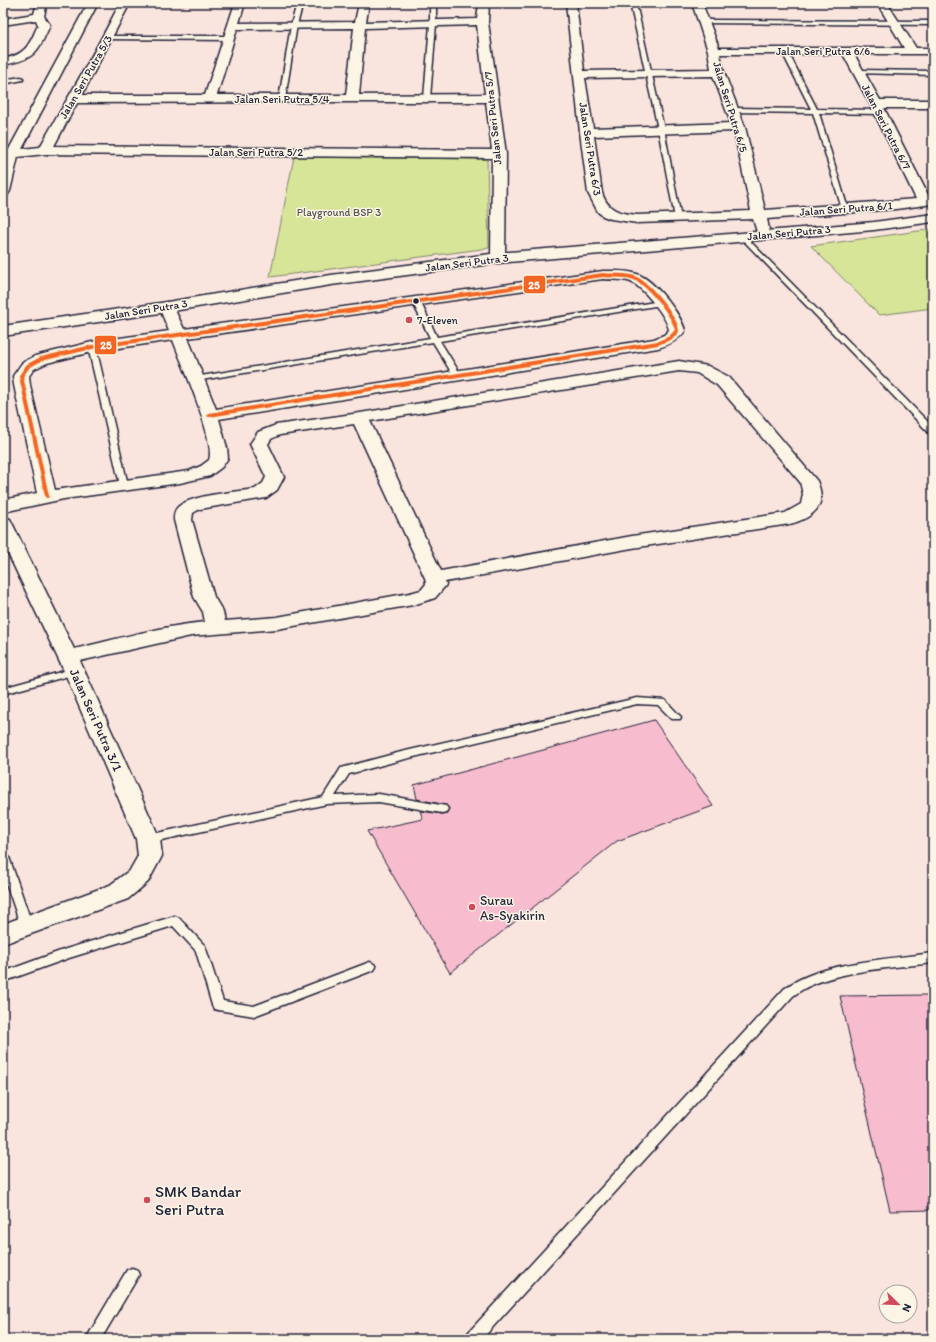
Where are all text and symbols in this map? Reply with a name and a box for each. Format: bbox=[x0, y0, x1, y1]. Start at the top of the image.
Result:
street label: Jalan Seri Putra 5/3 bbox=[57, 33, 115, 121]
street label: Jalan Seri Putra 6/6 bbox=[776, 45, 870, 58]
street label: Jalan Seri Putra 6/5 bbox=[710, 60, 750, 154]
street label: Jalan Seri Putra 5/7 bbox=[482, 70, 504, 165]
street label: Jalan Seri Putra 6/7 bbox=[859, 82, 913, 172]
street label: Jalan Seri Putra 5/4 bbox=[235, 93, 330, 106]
street label: Jalan Seri Putra 6/3 bbox=[576, 101, 604, 197]
street label: Jalan Seri Putra 5/2 bbox=[209, 146, 303, 159]
street label: Jalan Seri Putra 6/1 bbox=[799, 199, 893, 219]
park label: Playground BSP 3 bbox=[297, 206, 381, 219]
street label: Jalan Seri Putra 3 bbox=[747, 223, 831, 243]
street label: Jalan Seri Putra 3 bbox=[425, 251, 509, 275]
line badge: 25 bbox=[523, 275, 546, 294]
text: 25 bbox=[528, 279, 540, 292]
unlabelled marker bbox=[411, 296, 421, 306]
street label: Jalan Seri Putra 3 bbox=[104, 297, 188, 323]
place label: 7-Eleven bbox=[417, 314, 459, 327]
marker: 7-Eleven bbox=[404, 315, 414, 325]
line badge: 25 bbox=[94, 335, 117, 355]
text: 25 bbox=[100, 339, 112, 352]
street label: Jalan Seri Putra 3/1 bbox=[67, 666, 125, 774]
place label: Surau As-Syakirin bbox=[480, 893, 545, 923]
marker: Surau As-Syakirin bbox=[467, 902, 477, 912]
place label: SMK Bandar Seri Putra bbox=[155, 1182, 242, 1219]
marker: SMK Bandar Seri Putra bbox=[142, 1195, 152, 1205]
north arrow bbox=[878, 1284, 918, 1324]
text: N bbox=[899, 1302, 914, 1314]

